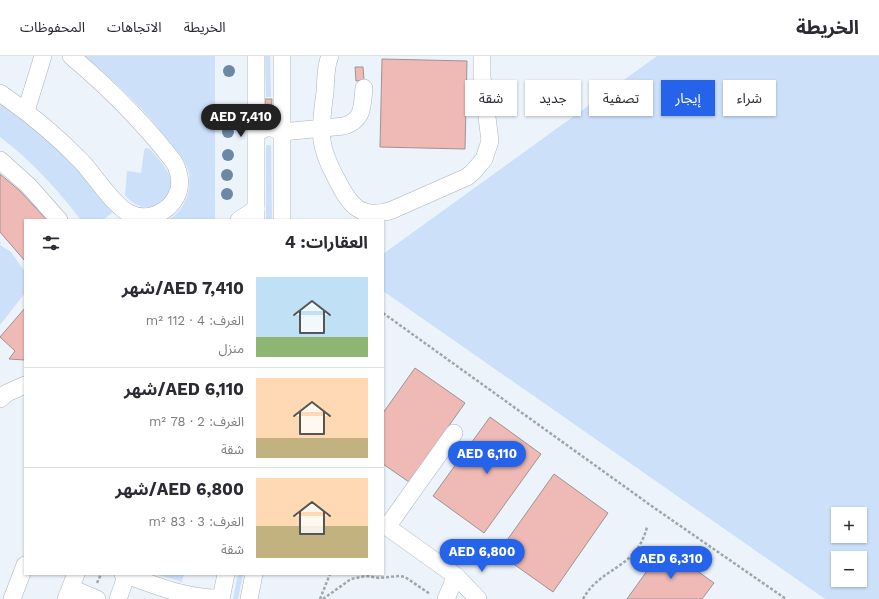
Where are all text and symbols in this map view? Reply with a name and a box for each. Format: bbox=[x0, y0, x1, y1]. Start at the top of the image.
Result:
text: الخريطة bbox=[796, 16, 859, 39]
text: المحفوظات bbox=[20, 19, 85, 35]
text: الاتجاهات bbox=[107, 19, 162, 35]
text: الخريطة bbox=[184, 19, 226, 35]
chip: شقة bbox=[465, 80, 517, 116]
chip: جديد bbox=[525, 80, 581, 116]
chip: تصفية bbox=[589, 80, 653, 116]
chip: إيجار bbox=[661, 80, 715, 116]
chip: شراء bbox=[723, 80, 776, 116]
pin: AED 7,410 bbox=[195, 104, 287, 138]
text: AED 7,410 bbox=[210, 109, 272, 124]
icon: filters bbox=[40, 232, 62, 254]
text: العقارات: 4 bbox=[285, 232, 368, 252]
text: AED 7,410/شهر bbox=[122, 278, 244, 298]
icon: home bbox=[288, 293, 336, 341]
text: الغرف: 4 · 112 m² bbox=[146, 313, 244, 328]
text: منزل bbox=[219, 341, 244, 356]
text: AED 6,110/شهر bbox=[124, 379, 244, 399]
icon: home bbox=[288, 394, 336, 442]
text: الغرف: 2 · 78 m² bbox=[149, 414, 244, 429]
pin: AED 6,110 bbox=[441, 441, 533, 475]
text: شقة bbox=[221, 442, 244, 457]
text: AED 6,110 bbox=[457, 446, 517, 461]
text: AED 6,800/شهر bbox=[115, 479, 244, 499]
icon: home bbox=[288, 494, 336, 542]
map controls bbox=[831, 507, 867, 587]
button: + bbox=[831, 507, 867, 543]
text: الغرف: 3 · 83 m² bbox=[149, 514, 244, 529]
pin: AED 6,800 bbox=[436, 539, 528, 573]
text: شقة bbox=[221, 542, 244, 557]
text: AED 6,800 bbox=[449, 544, 515, 559]
pin: AED 6,310 bbox=[625, 546, 717, 580]
text: AED 6,310 bbox=[639, 551, 703, 566]
button: − bbox=[831, 551, 867, 587]

